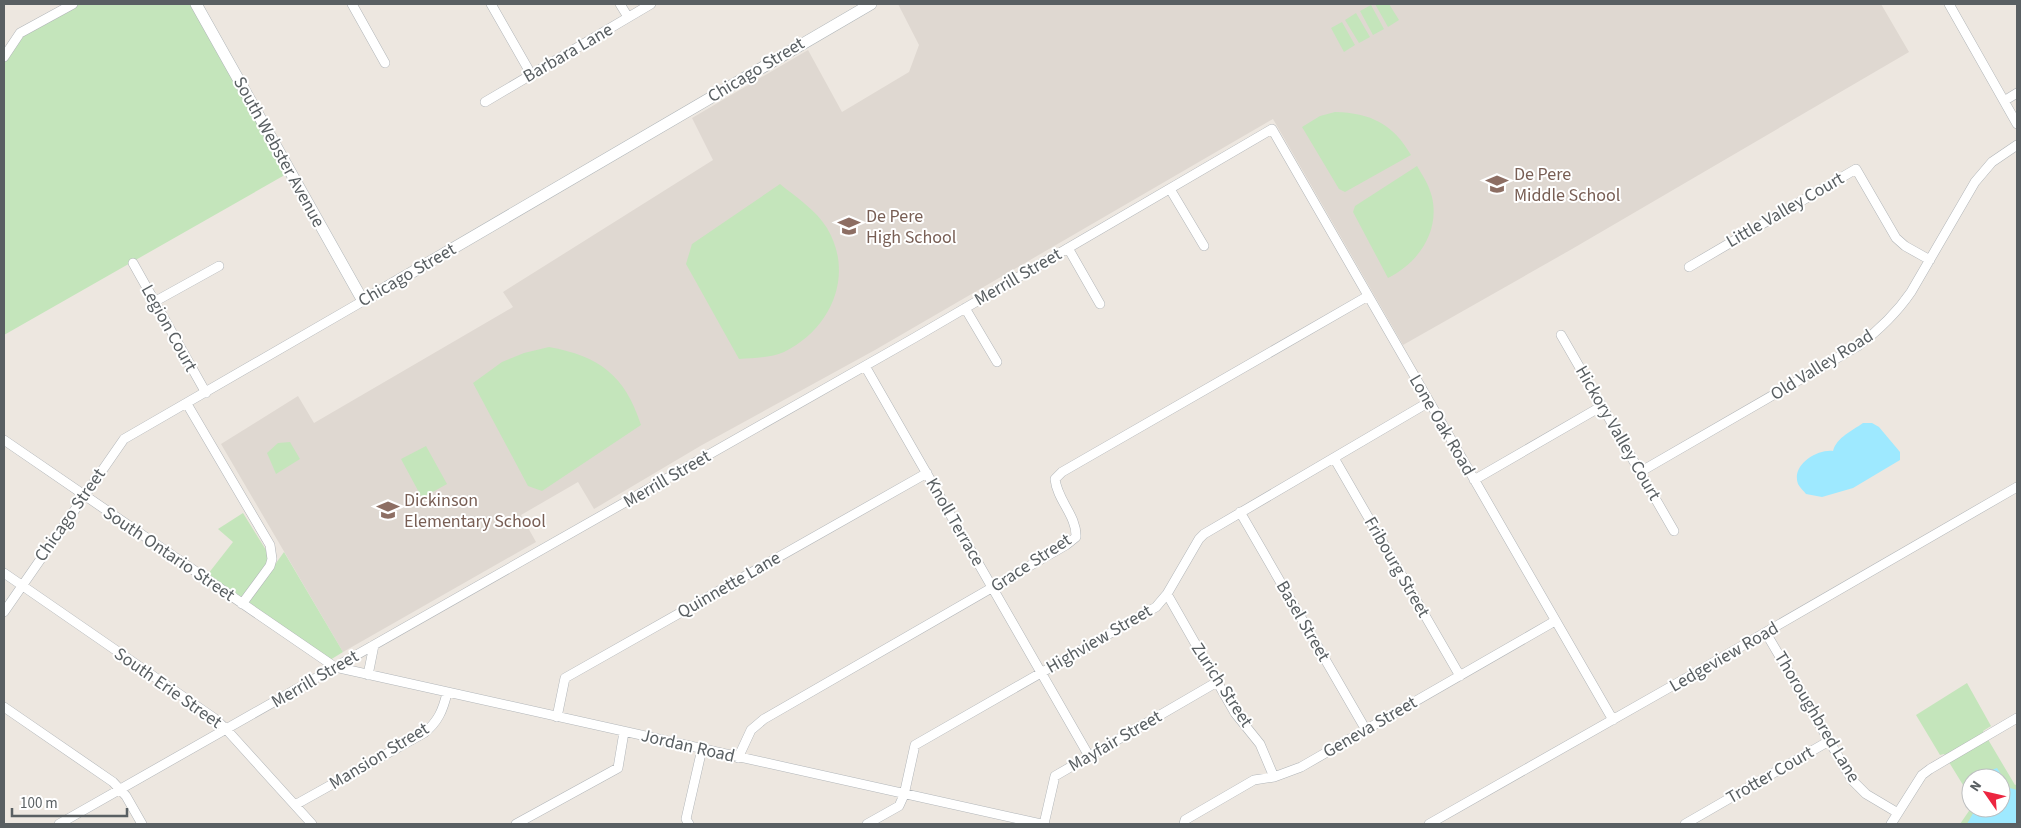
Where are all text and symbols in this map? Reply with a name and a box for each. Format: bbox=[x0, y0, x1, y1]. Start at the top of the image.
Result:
street label: Barbara Lane bbox=[519, 17, 618, 89]
street label: Chicago Street bbox=[703, 31, 809, 109]
street label: South Webster Avenue bbox=[227, 72, 331, 232]
place label: De Pere Middle School bbox=[1514, 162, 1620, 208]
street label: Little Valley Court bbox=[1721, 166, 1849, 254]
school or university icon: De Pere Middle School bbox=[1484, 171, 1510, 197]
place label: De Pere High School bbox=[866, 204, 956, 250]
school or university icon: De Pere High School bbox=[836, 213, 862, 239]
street label: Chicago Street bbox=[354, 237, 460, 313]
street label: Merrill Street bbox=[970, 242, 1066, 312]
street label: Legion Court bbox=[135, 280, 203, 376]
street label: Old Valley Road bbox=[1766, 323, 1878, 407]
street label: Hickory Valley Court bbox=[1569, 361, 1667, 505]
street label: Lone Oak Road bbox=[1403, 370, 1481, 480]
street label: Merrill Street bbox=[619, 444, 715, 514]
street label: Chicago Street bbox=[29, 463, 111, 567]
street label: Knoll Terrace bbox=[920, 473, 990, 571]
place label: Dickinson Elementary School bbox=[404, 488, 546, 534]
school or university icon: Dickinson Elementary School bbox=[375, 497, 401, 523]
street label: South Ontario Street bbox=[98, 500, 240, 608]
street label: Fribourg Street bbox=[1358, 512, 1436, 622]
street label: Grace Street bbox=[986, 528, 1076, 598]
street label: Quinnette Lane bbox=[673, 545, 785, 625]
street label: Basel Street bbox=[1270, 576, 1336, 666]
street label: Highview Street bbox=[1041, 599, 1157, 679]
street label: Ledgeview Road bbox=[1665, 616, 1783, 698]
street label: Zurich Street bbox=[1185, 638, 1259, 732]
street label: South Erie Street bbox=[109, 642, 227, 734]
street label: Merrill Street bbox=[267, 644, 363, 714]
street label: Thoroughbred Lane bbox=[1768, 647, 1866, 787]
street label: Geneva Street bbox=[1318, 690, 1422, 764]
street label: Mayfair Street bbox=[1064, 704, 1166, 778]
street label: Mansion Street bbox=[324, 716, 434, 796]
street label: Jordan Road bbox=[639, 723, 737, 769]
street label: Trotter Court bbox=[1722, 740, 1818, 810]
north arrow bbox=[1961, 768, 2011, 818]
text: N bbox=[1965, 777, 1987, 796]
scale bar bbox=[12, 786, 128, 818]
text: 100 m bbox=[20, 793, 58, 814]

